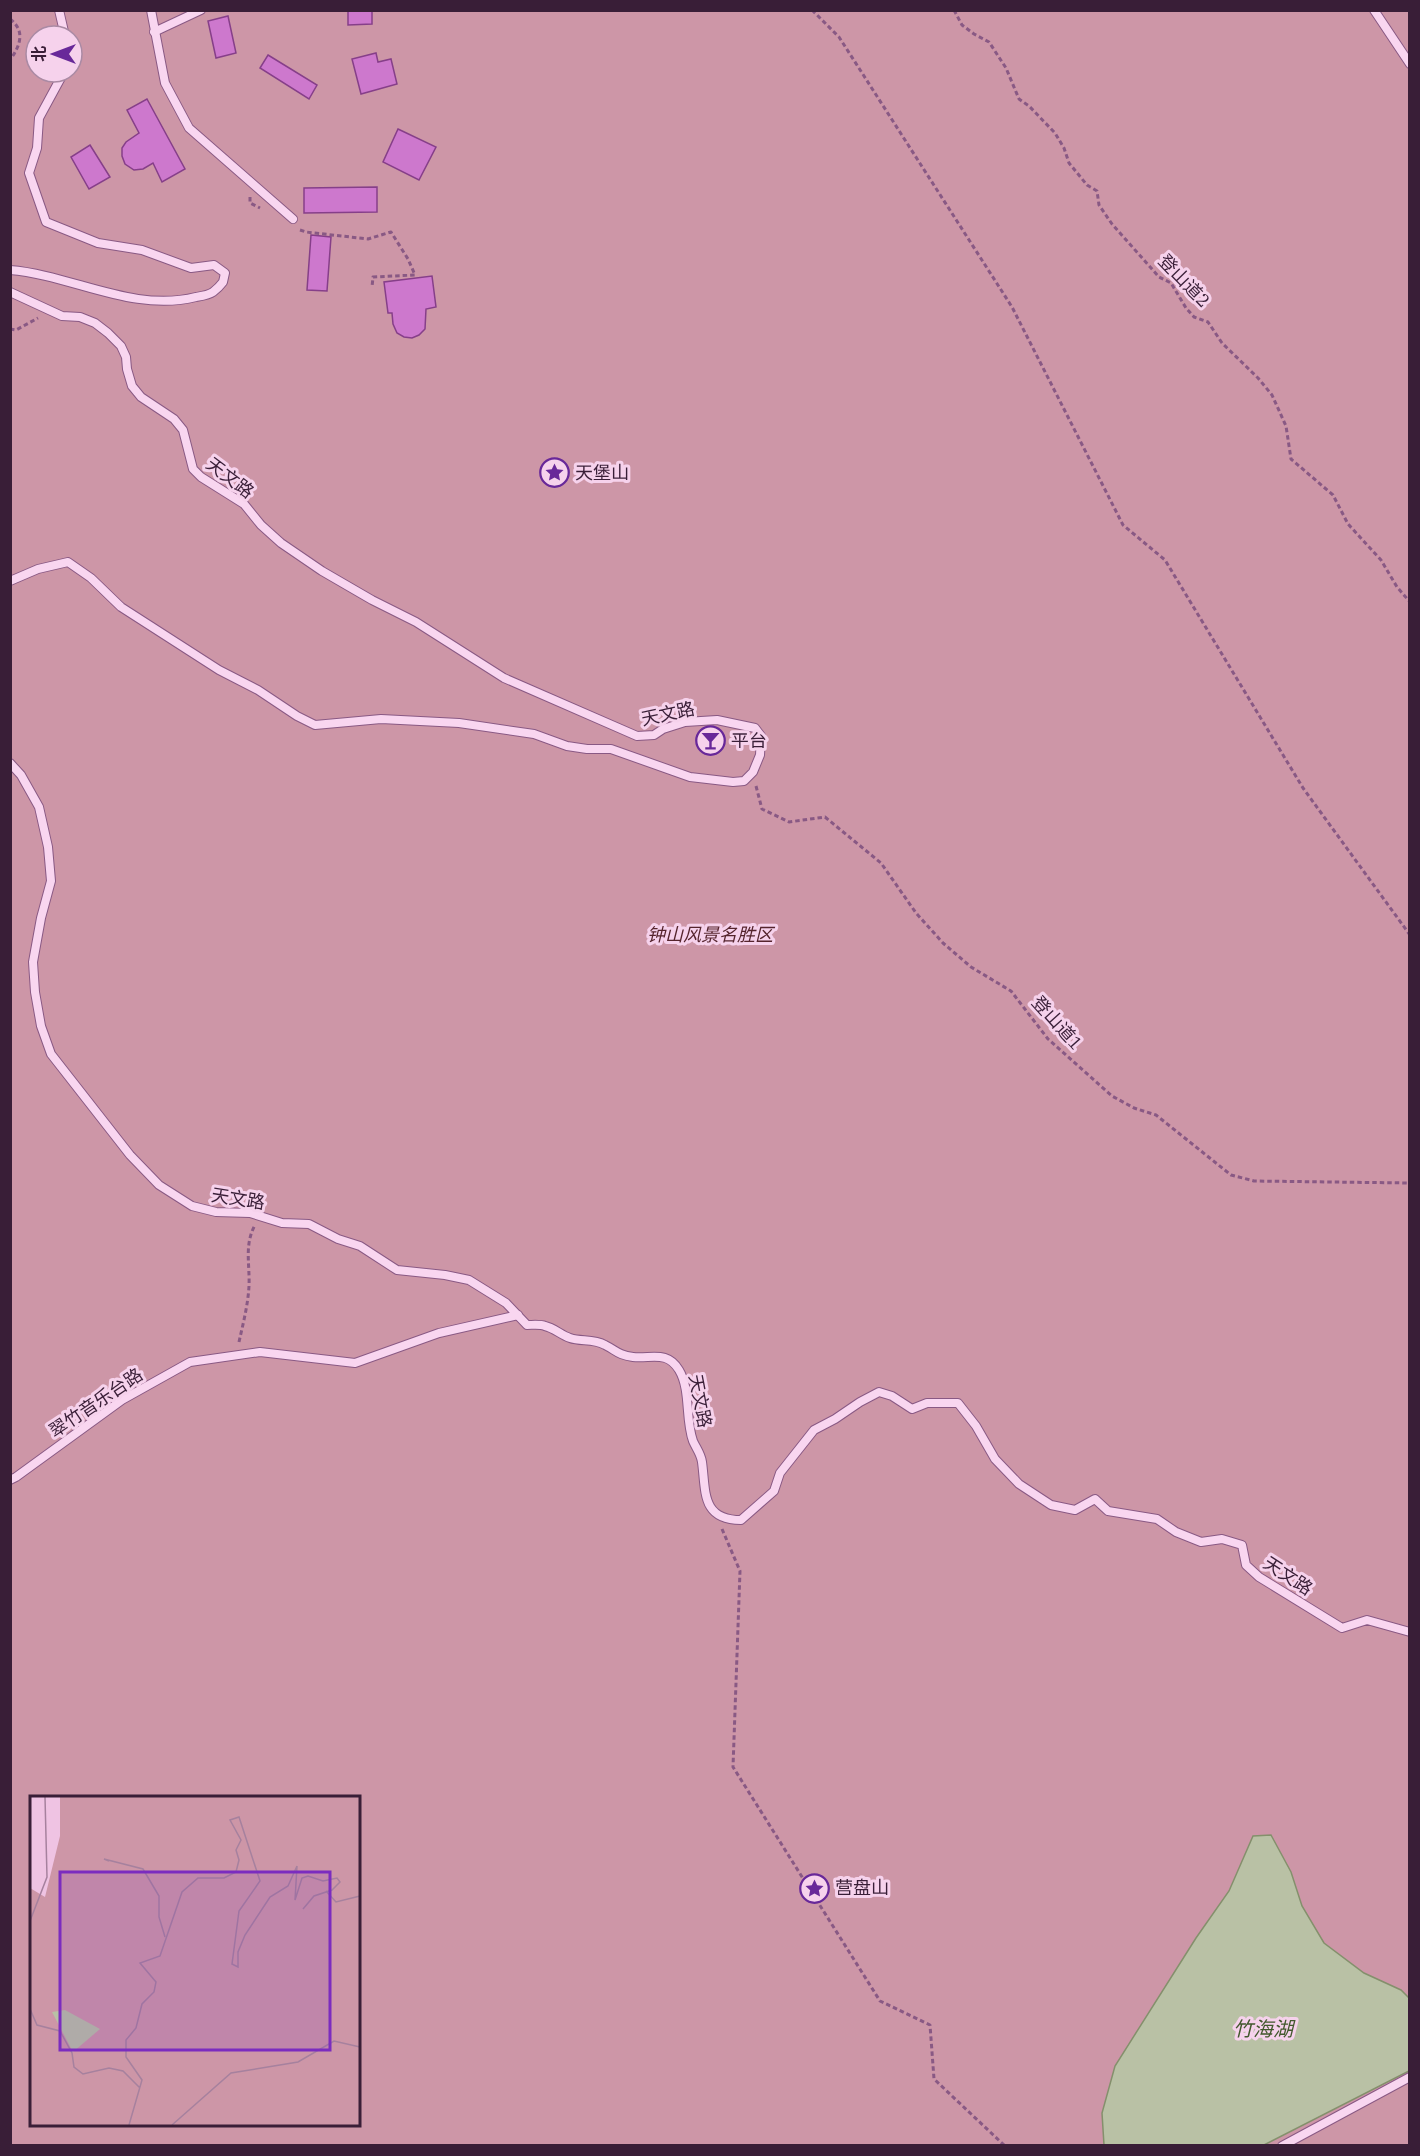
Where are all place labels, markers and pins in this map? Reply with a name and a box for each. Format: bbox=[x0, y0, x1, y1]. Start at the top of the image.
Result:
place icon: 天堡山 bbox=[538, 457, 570, 489]
place label: 天堡山 bbox=[575, 461, 629, 484]
bar icon: 平台 bbox=[694, 725, 726, 757]
place label: 平台 bbox=[731, 729, 767, 752]
place icon: 营盘山 bbox=[798, 1872, 830, 1904]
place label: 营盘山 bbox=[835, 1876, 889, 1899]

